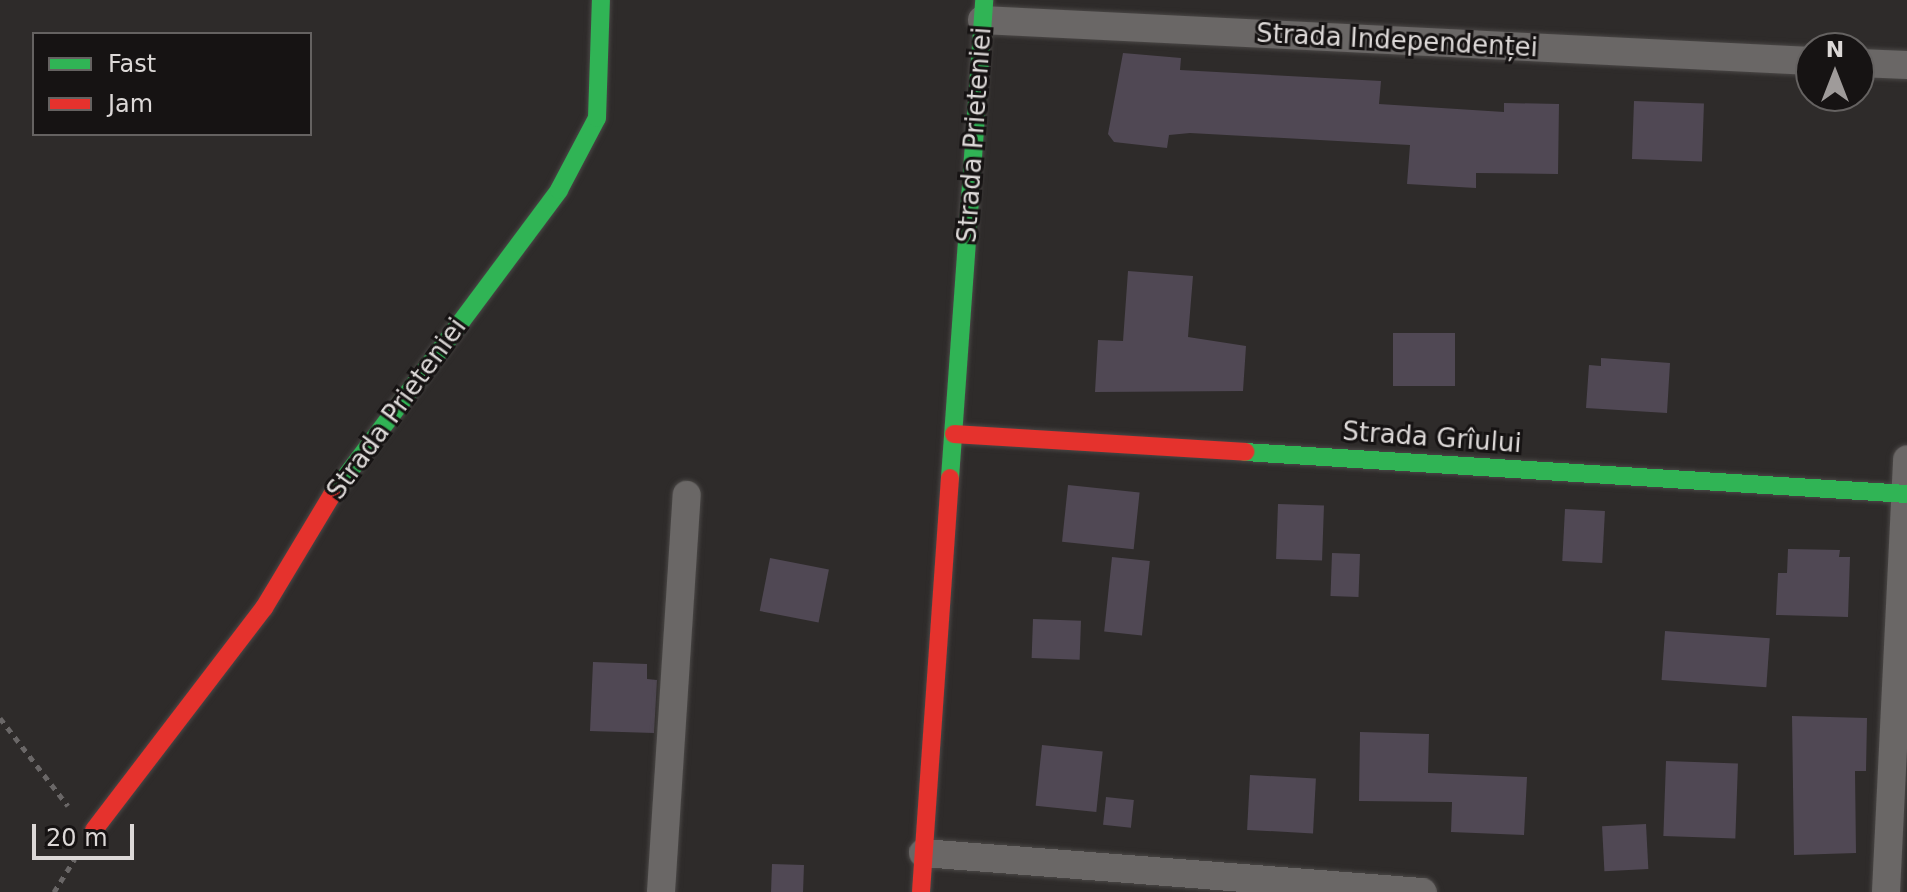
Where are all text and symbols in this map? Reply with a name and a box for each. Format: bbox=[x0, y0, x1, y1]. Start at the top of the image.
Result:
street label: Strada Independenței bbox=[1255, 18, 1539, 64]
street label: Strada Prieteniei bbox=[952, 26, 998, 244]
legend bbox=[32, 32, 312, 136]
north arrow bbox=[1795, 32, 1875, 112]
text: N bbox=[1826, 37, 1844, 62]
text: Fast bbox=[108, 50, 156, 78]
text: Jam bbox=[108, 90, 153, 118]
street label: Strada Prieteniei bbox=[321, 312, 473, 506]
street label: Strada Grîului bbox=[1341, 416, 1523, 460]
scale bar bbox=[36, 808, 138, 858]
text: 20 m bbox=[46, 824, 108, 852]

